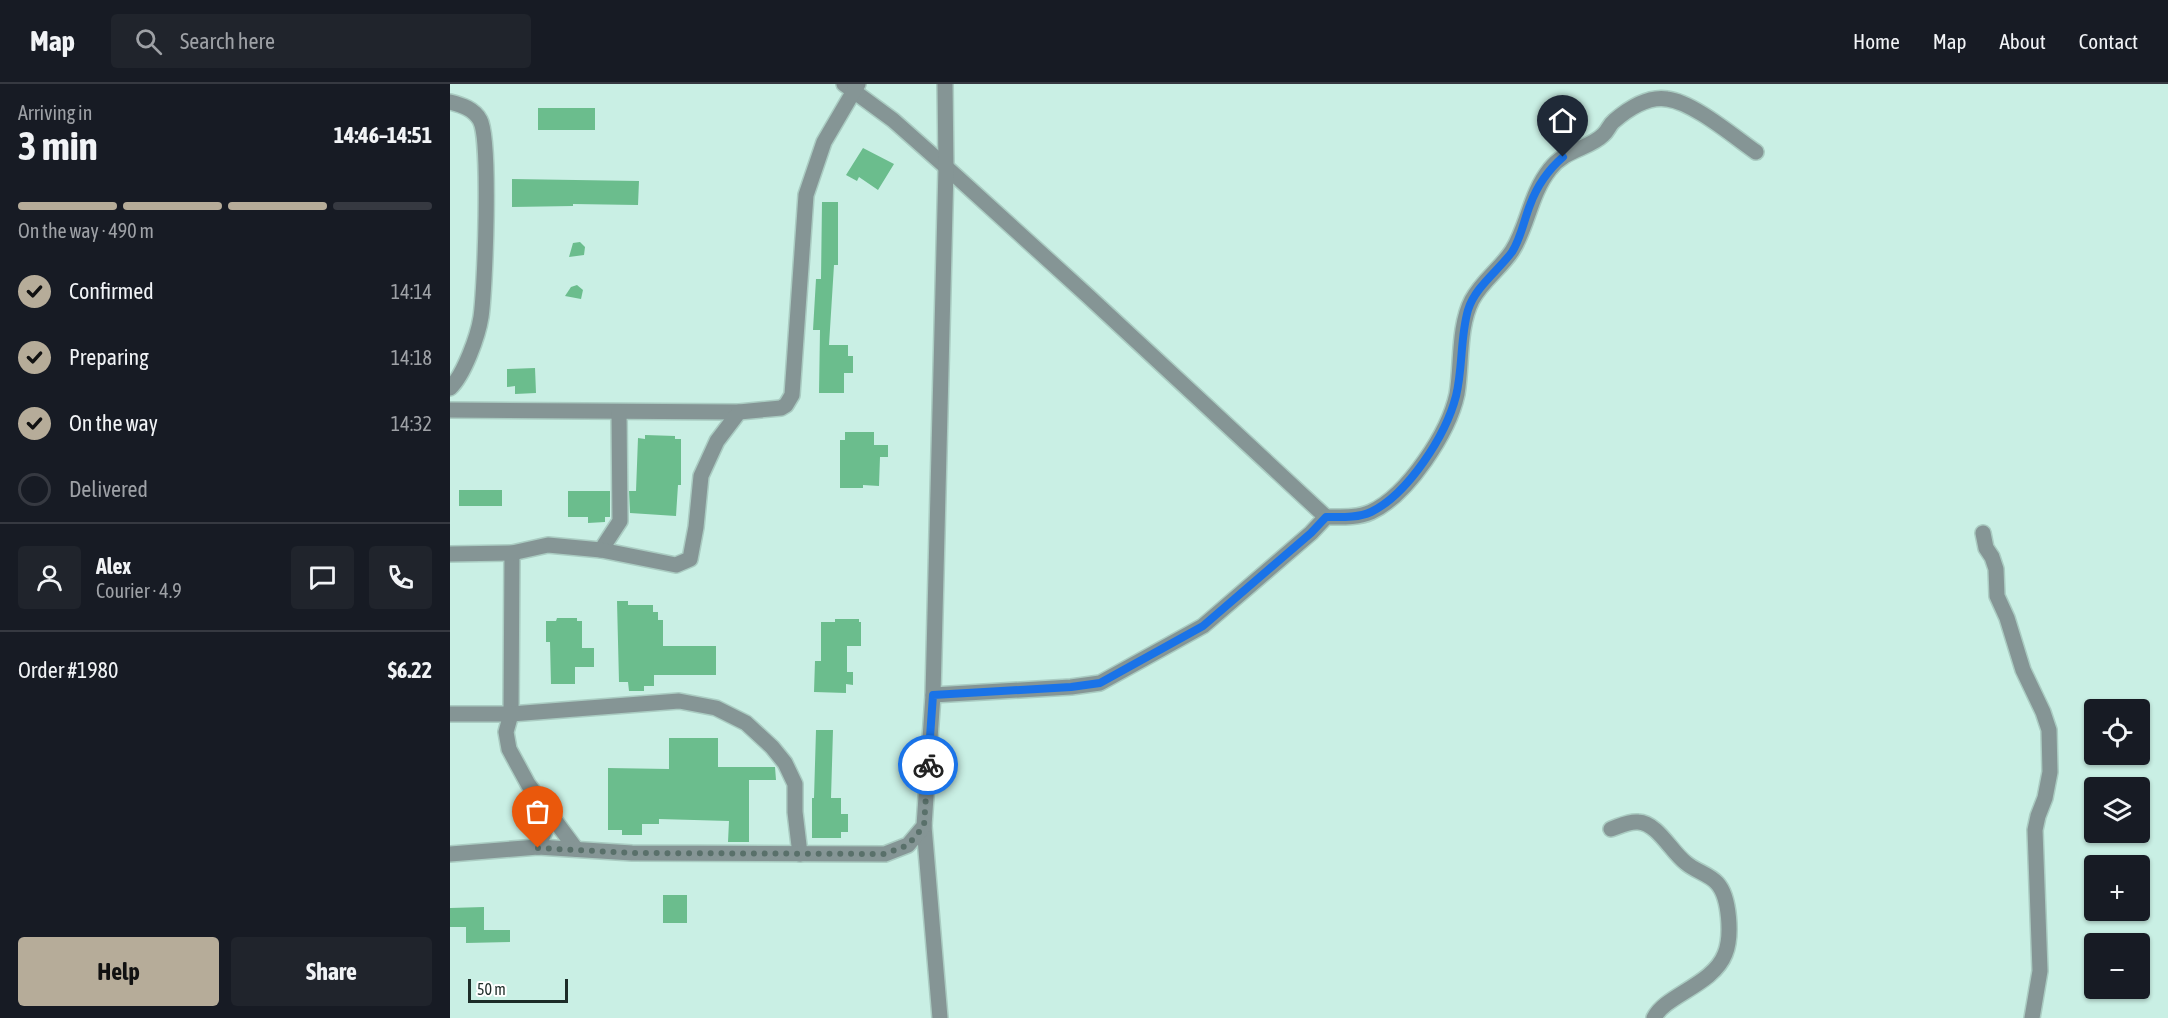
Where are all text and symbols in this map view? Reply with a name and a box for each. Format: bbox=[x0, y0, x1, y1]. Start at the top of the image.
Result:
search box bbox=[111, 14, 531, 68]
text: Map bbox=[30, 25, 75, 57]
icon: search bbox=[132, 25, 165, 58]
text: Search here bbox=[180, 28, 275, 54]
text: Home bbox=[1853, 29, 1900, 53]
text: Map bbox=[1933, 29, 1967, 53]
text: About bbox=[2000, 29, 2046, 53]
text: Contact bbox=[2079, 29, 2138, 53]
pin bbox=[1537, 95, 1588, 157]
text: Arriving in bbox=[18, 101, 92, 124]
icon: home bbox=[1546, 104, 1579, 137]
text: 14:46–14:51 bbox=[334, 122, 432, 148]
text: 3 min bbox=[18, 124, 98, 168]
text: On the way · 490 m bbox=[18, 219, 154, 242]
icon: check bbox=[18, 275, 51, 308]
text: Confirmed bbox=[69, 278, 154, 304]
text: 14:14 bbox=[391, 280, 432, 303]
icon: check bbox=[18, 341, 51, 374]
text: Preparing bbox=[69, 344, 149, 370]
text: 14:18 bbox=[391, 346, 432, 369]
icon: check bbox=[18, 407, 51, 440]
text: On the way bbox=[69, 410, 158, 436]
text: 14:32 bbox=[391, 412, 432, 435]
text: Delivered bbox=[69, 476, 148, 502]
button: person bbox=[18, 546, 81, 609]
button: chat bbox=[291, 546, 354, 609]
button: phone bbox=[369, 546, 432, 609]
text: Alex bbox=[96, 553, 131, 579]
text: Courier · 4.9 bbox=[96, 579, 182, 602]
text: Order #1980 bbox=[18, 657, 118, 683]
text: $6.22 bbox=[388, 657, 432, 683]
map controls bbox=[2084, 699, 2150, 999]
button: locate bbox=[2084, 699, 2150, 765]
courier bbox=[898, 735, 958, 795]
icon: bike bbox=[912, 749, 945, 782]
button: layers bbox=[2084, 777, 2150, 843]
pin bbox=[512, 786, 563, 848]
icon: bag bbox=[521, 795, 554, 828]
button: + bbox=[2084, 855, 2150, 921]
button: − bbox=[2084, 933, 2150, 999]
button: Help bbox=[18, 937, 219, 1006]
button: Share bbox=[231, 937, 432, 1006]
scale bar bbox=[468, 976, 568, 1004]
text: 50 m bbox=[477, 980, 506, 998]

